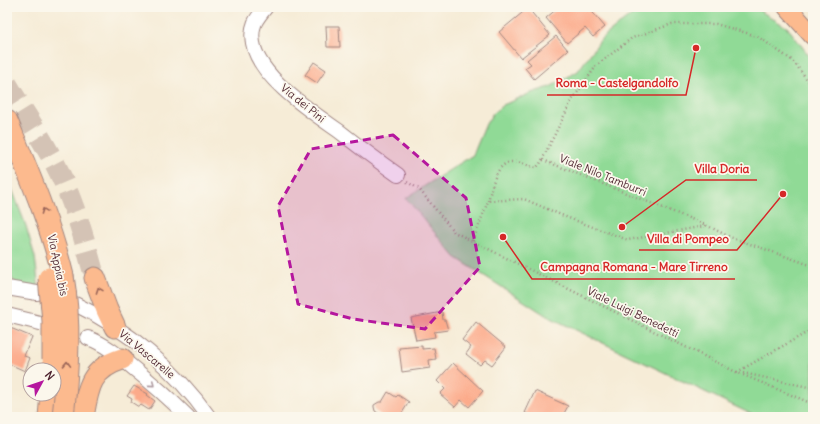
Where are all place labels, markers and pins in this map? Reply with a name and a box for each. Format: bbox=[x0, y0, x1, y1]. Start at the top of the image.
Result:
callout: Roma - Castelgandolfo bbox=[547, 71, 686, 95]
callout: Villa Doria bbox=[686, 156, 757, 180]
callout: Villa di Pompeo bbox=[639, 226, 737, 250]
callout: Campagna Romana - Mare Tirreno bbox=[532, 255, 735, 279]

